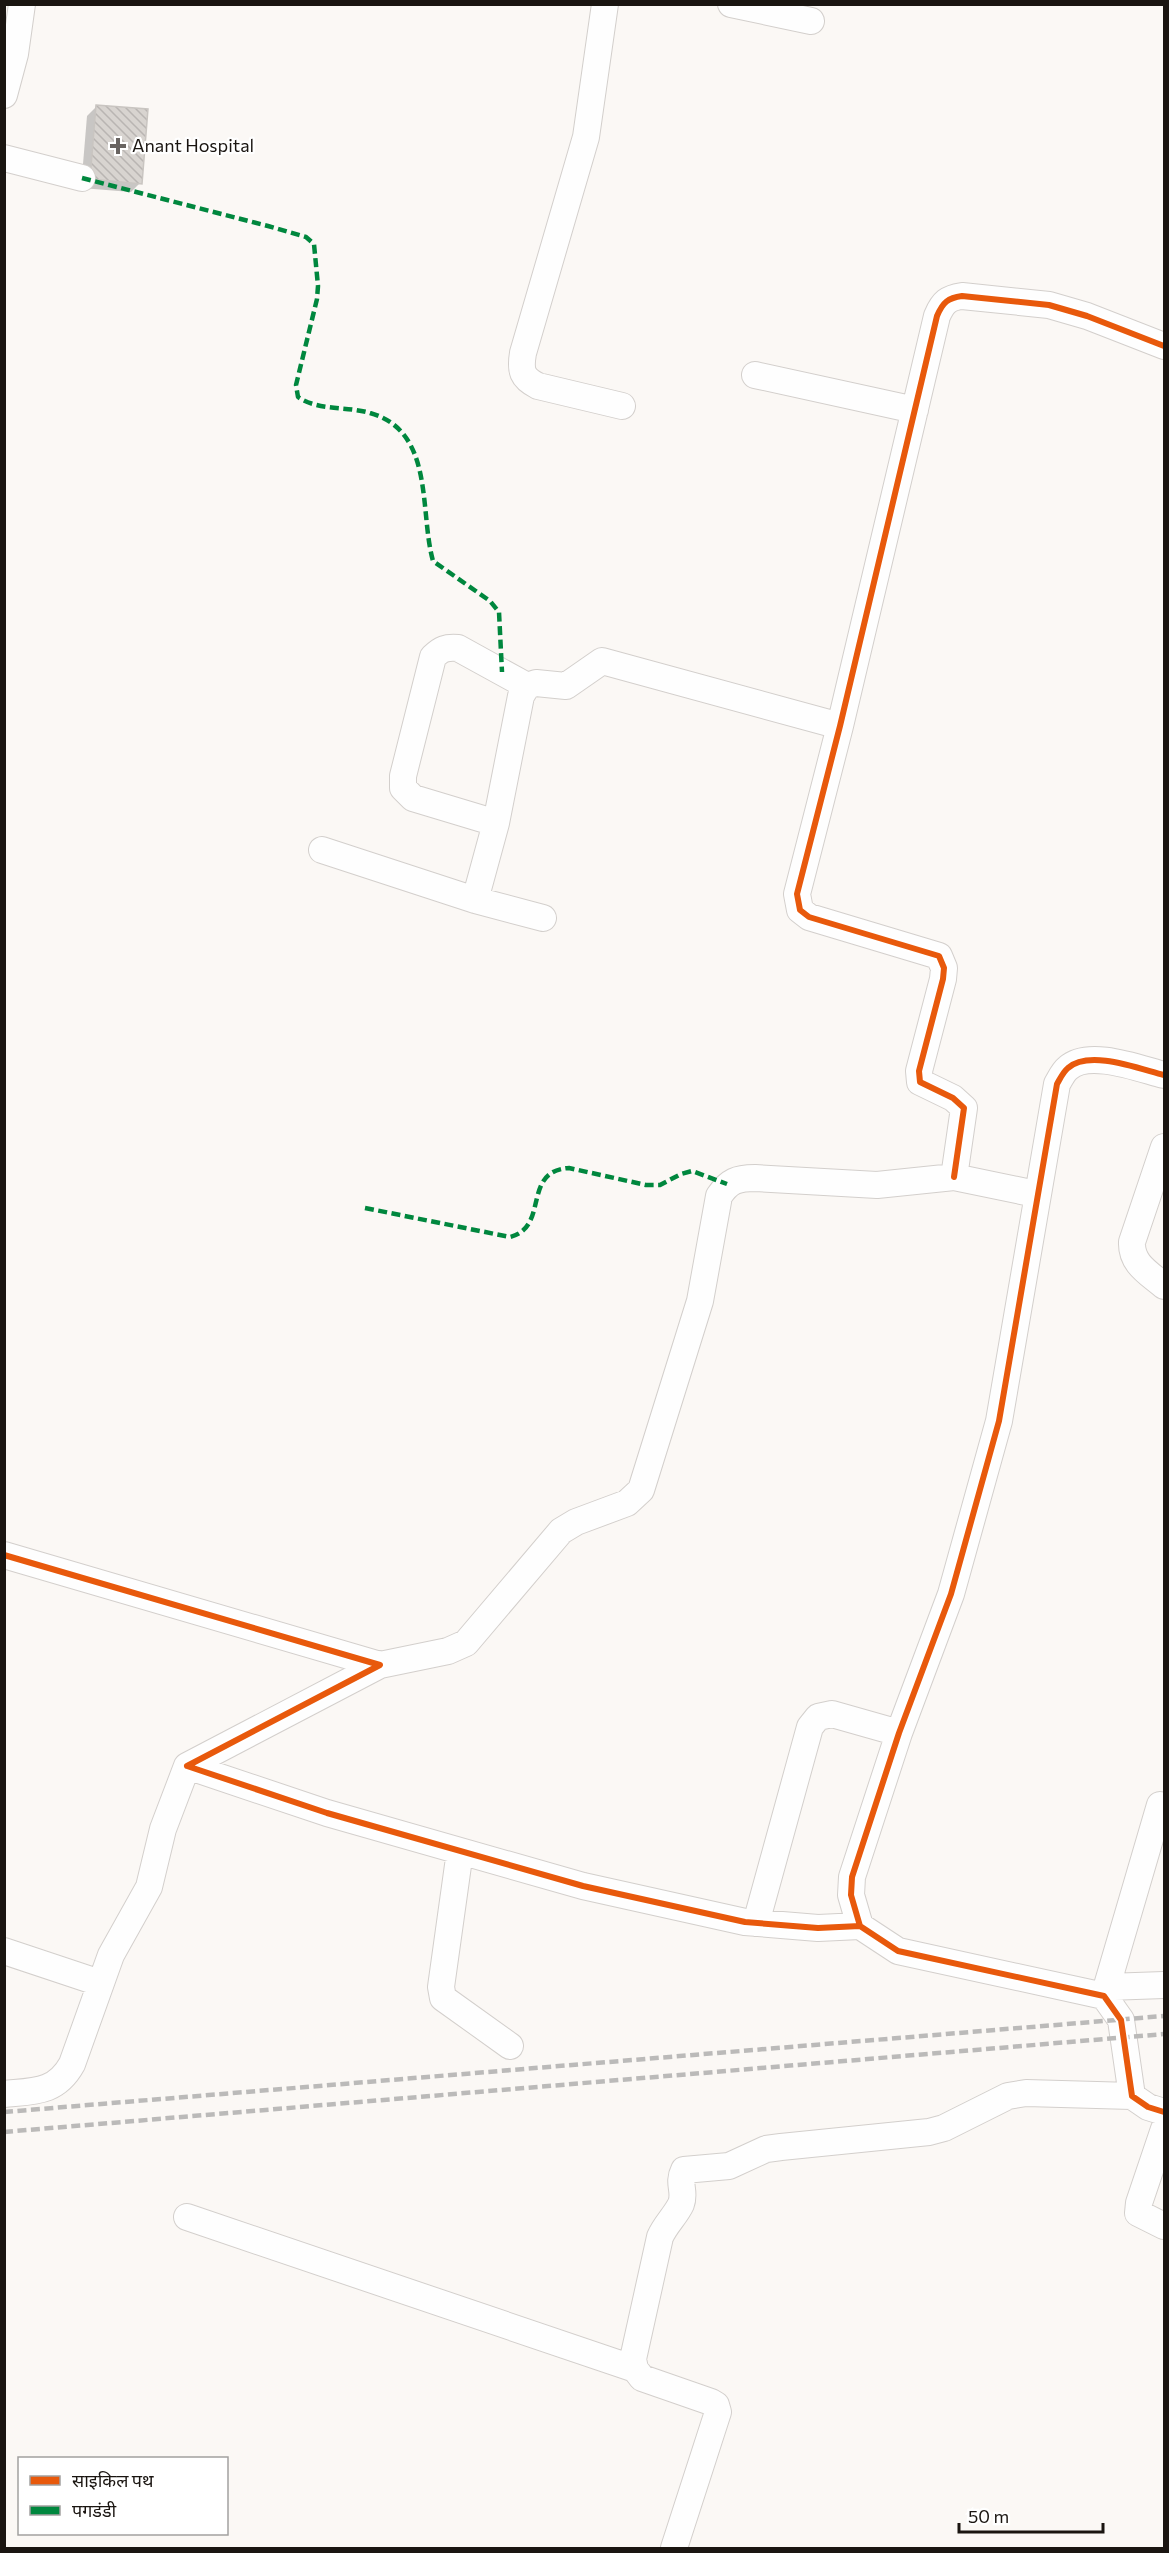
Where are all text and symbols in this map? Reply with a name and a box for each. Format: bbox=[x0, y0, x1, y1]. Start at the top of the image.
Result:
place label: Anant Hospital bbox=[132, 134, 254, 156]
marker: Anant Hospital bbox=[109, 137, 127, 155]
legend bbox=[18, 2457, 228, 2535]
text: साइकिल पथ bbox=[72, 2469, 154, 2491]
scale bar bbox=[959, 2496, 1103, 2534]
text: पगडंडी bbox=[72, 2499, 117, 2521]
text: 50 m bbox=[968, 2505, 1009, 2527]

